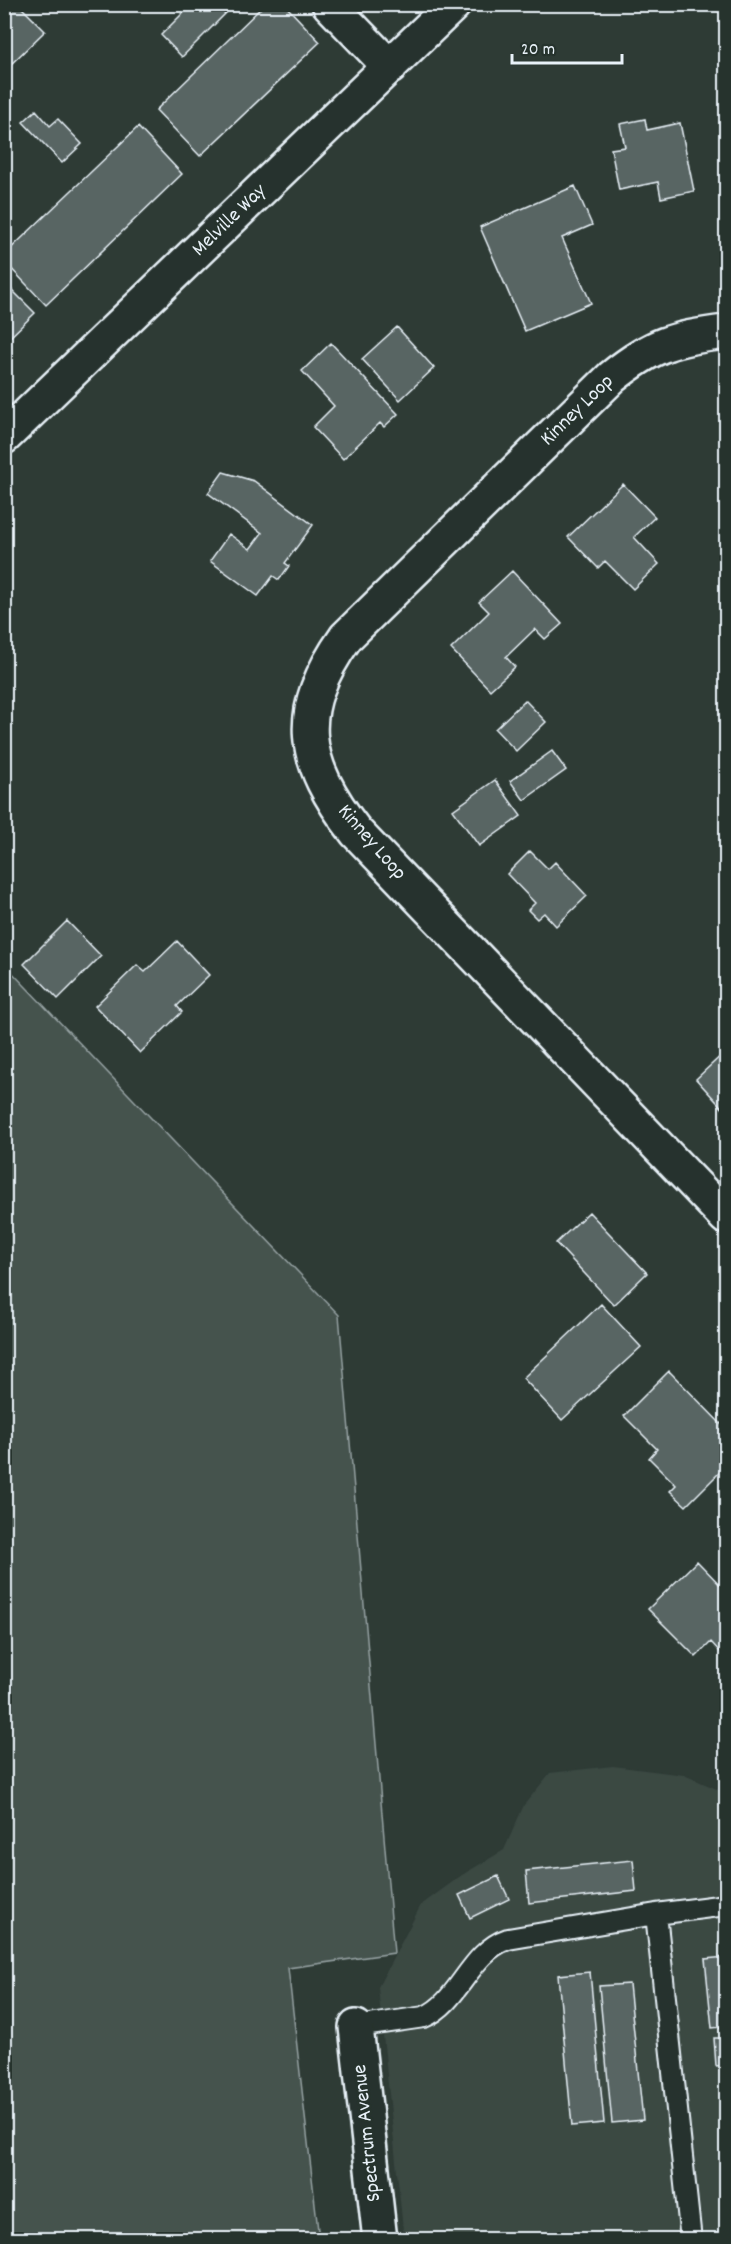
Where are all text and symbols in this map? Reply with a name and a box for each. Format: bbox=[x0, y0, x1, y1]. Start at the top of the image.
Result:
scale bar bbox=[512, 27, 622, 65]
text: 20 m bbox=[521, 38, 555, 63]
street label: Melville Way bbox=[186, 177, 274, 264]
street label: Kinney Loop bbox=[534, 368, 622, 454]
street label: Kinney Loop bbox=[329, 798, 413, 888]
street label: Spectrum Avenue bbox=[346, 2063, 390, 2203]

